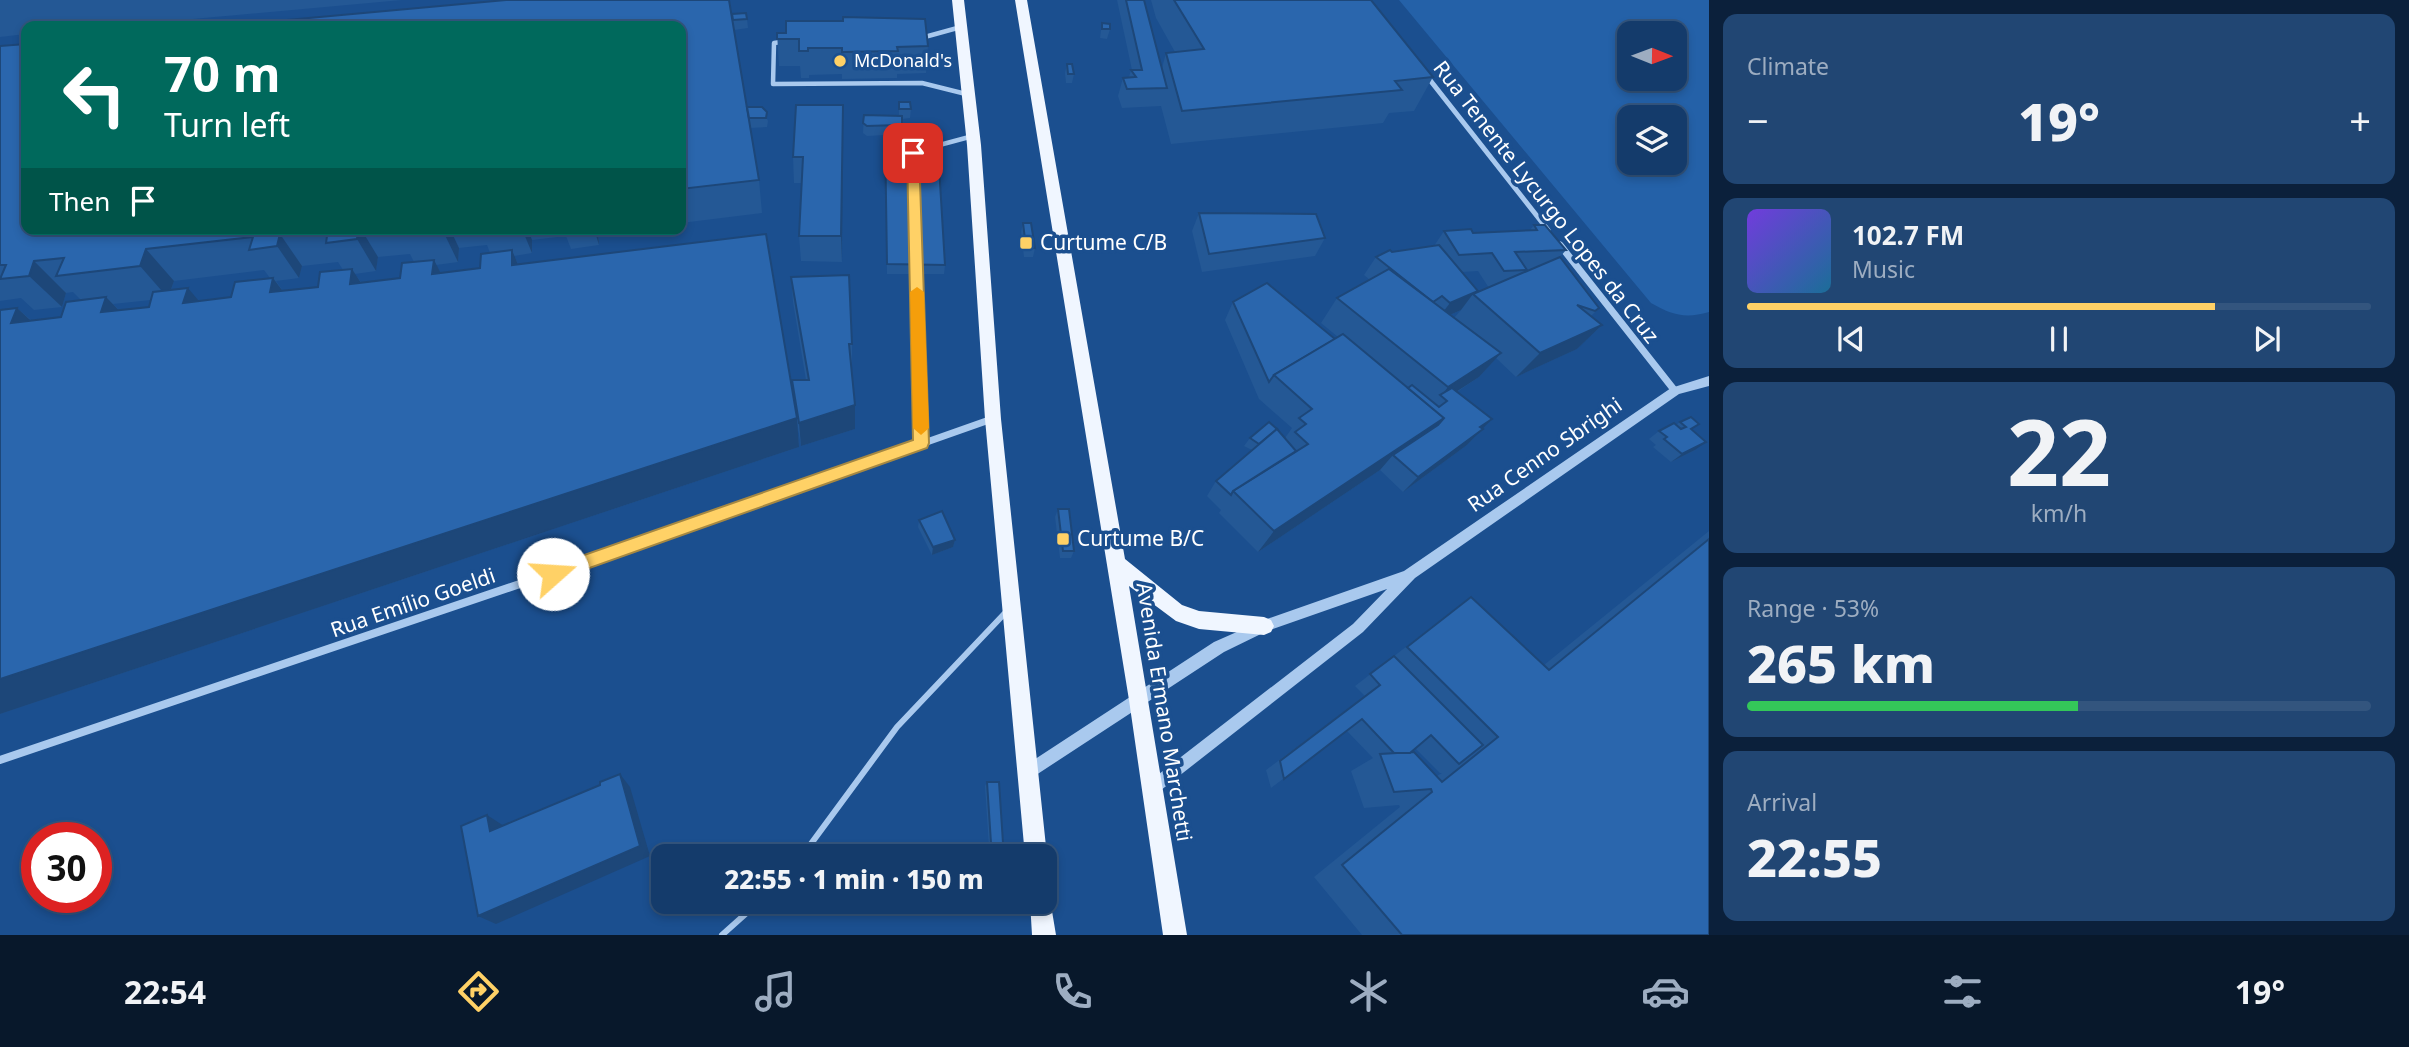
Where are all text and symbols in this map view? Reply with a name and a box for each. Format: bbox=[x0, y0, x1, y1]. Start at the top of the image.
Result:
north arrow bbox=[1617, 21, 1687, 91]
map controls bbox=[1617, 21, 1687, 175]
text: 70 m bbox=[164, 40, 281, 106]
place label: McDonald's bbox=[854, 48, 952, 72]
icon: left bbox=[49, 49, 140, 140]
text: Climate bbox=[1747, 50, 1829, 82]
marker: McDonald's bbox=[832, 53, 848, 69]
street label: Rua Tenente Lycurgo Lopes da Cruz bbox=[1428, 54, 1666, 349]
text: 19° bbox=[2018, 85, 2100, 156]
text: − bbox=[1747, 94, 1769, 146]
text: + bbox=[2349, 94, 2371, 146]
text: Turn left bbox=[164, 103, 290, 146]
button: layers bbox=[1617, 105, 1687, 175]
pin bbox=[883, 123, 943, 183]
icon: arrive bbox=[894, 134, 932, 172]
icon: arrive bbox=[124, 182, 162, 220]
text: Then bbox=[49, 183, 110, 219]
text: 102.7 FM bbox=[1852, 217, 1964, 253]
place label: Curtume C/B bbox=[1040, 228, 1167, 256]
marker: Curtume C/B bbox=[1018, 235, 1034, 251]
text: Music bbox=[1852, 253, 1915, 285]
icon: previous bbox=[1832, 320, 1870, 358]
icon: pause bbox=[2040, 320, 2078, 358]
icon: next bbox=[2248, 320, 2286, 358]
text: 22 bbox=[2007, 389, 2111, 513]
street label: Rua Cenno Sbrighi bbox=[1462, 390, 1627, 518]
text: km/h bbox=[2031, 497, 2087, 529]
place label: Curtume B/C bbox=[1077, 524, 1204, 552]
marker: Curtume B/C bbox=[1055, 531, 1071, 547]
position arrow bbox=[516, 537, 590, 611]
street label: Rua Emílio Goeldi bbox=[327, 561, 499, 643]
street label: Avenida Ermano Marchetti bbox=[1131, 580, 1199, 843]
text: Range · 53% bbox=[1747, 592, 1879, 624]
text: 265 km bbox=[1747, 627, 1935, 698]
text: Arrival bbox=[1747, 786, 1817, 818]
text: 22:55 bbox=[1747, 821, 1882, 892]
speed limit sign: 30 bbox=[21, 822, 112, 913]
text: 22:55 · 1 min · 150 m bbox=[724, 861, 984, 897]
icon: directions bbox=[454, 967, 503, 1016]
icon: music bbox=[751, 967, 800, 1016]
icon: phone bbox=[1048, 967, 1097, 1016]
icon: climate bbox=[1344, 967, 1393, 1016]
icon: car bbox=[1641, 967, 1690, 1016]
icon: filters bbox=[1938, 967, 1987, 1016]
text: 22:54 bbox=[124, 970, 206, 1013]
text: 19° bbox=[2235, 970, 2285, 1013]

